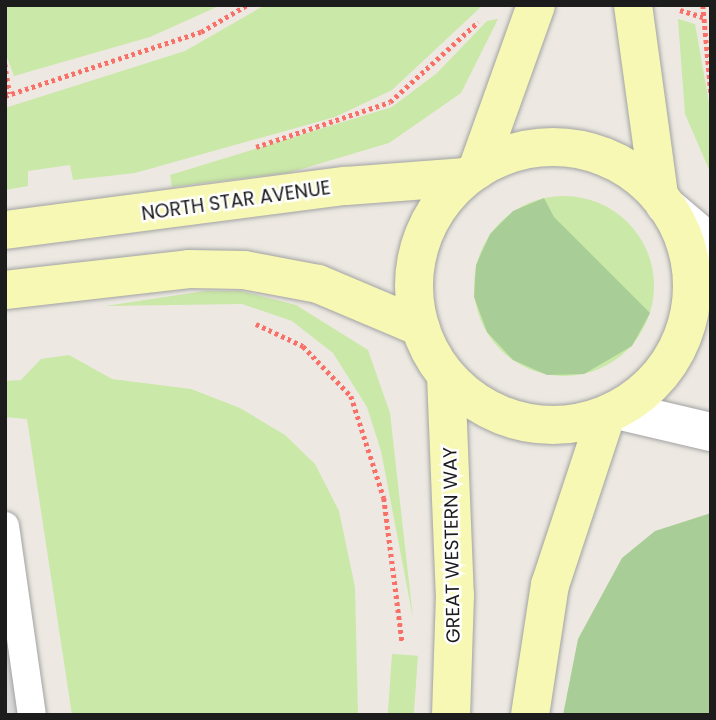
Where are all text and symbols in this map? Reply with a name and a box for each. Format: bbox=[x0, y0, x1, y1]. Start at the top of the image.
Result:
street label: NORTH STAR AVENUE bbox=[140, 176, 332, 226]
street label: GREAT WESTERN WAY bbox=[439, 447, 465, 643]

